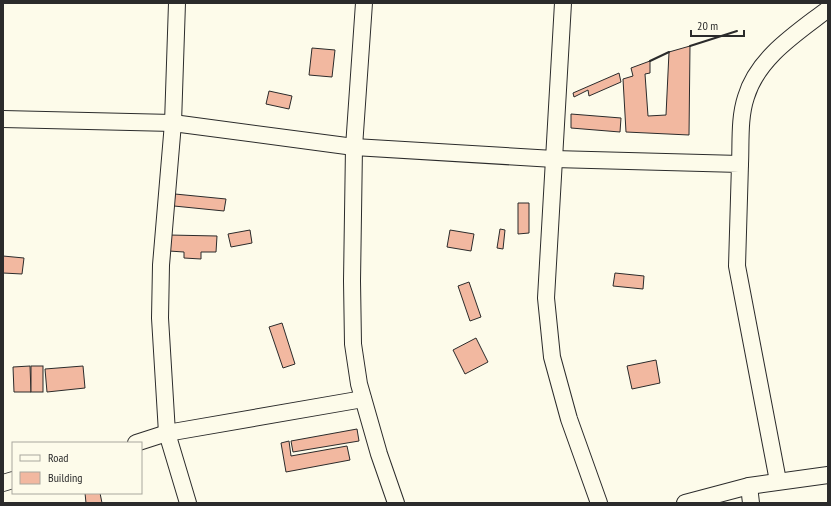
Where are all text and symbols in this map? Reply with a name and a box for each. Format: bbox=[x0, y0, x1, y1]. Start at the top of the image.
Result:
scale bar bbox=[691, 12, 744, 38]
text: 20 m bbox=[697, 18, 718, 33]
legend bbox=[12, 442, 142, 494]
text: Road bbox=[48, 450, 68, 465]
text: Building bbox=[48, 470, 83, 485]

